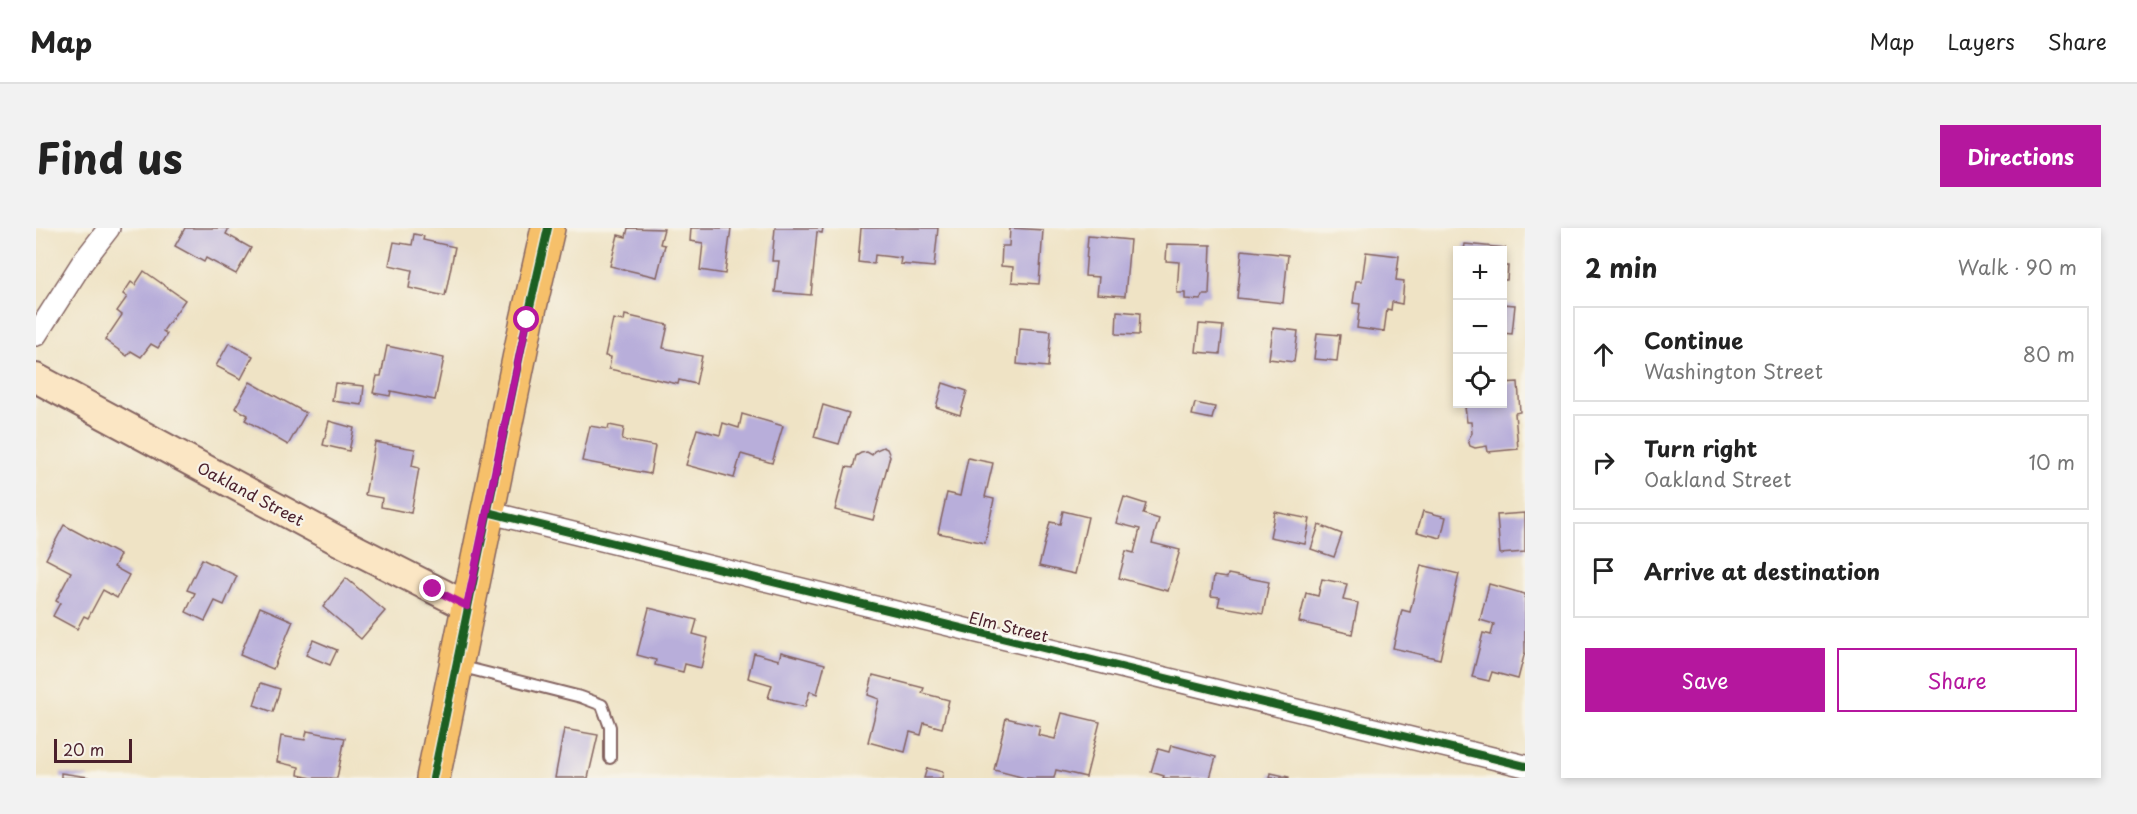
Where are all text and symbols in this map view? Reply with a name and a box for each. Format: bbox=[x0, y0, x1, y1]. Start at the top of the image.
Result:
text: Map bbox=[30, 20, 92, 63]
text: Map bbox=[1870, 25, 1914, 57]
text: Layers bbox=[1947, 25, 2015, 57]
text: Share bbox=[2048, 25, 2107, 57]
text: Find us bbox=[36, 125, 183, 188]
button: Directions bbox=[1940, 125, 2101, 187]
map controls bbox=[1453, 246, 1507, 408]
button: + bbox=[1453, 246, 1507, 300]
text: 2 min bbox=[1585, 248, 1658, 287]
text: Walk · 90 m bbox=[1958, 252, 2077, 282]
button: − bbox=[1453, 300, 1507, 354]
route start bbox=[513, 306, 539, 332]
text: Continue bbox=[1644, 323, 1743, 356]
icon: ahead bbox=[1587, 338, 1620, 371]
text: 80 m bbox=[2023, 339, 2075, 369]
button: locate bbox=[1453, 354, 1507, 408]
text: Washington Street bbox=[1644, 356, 1823, 386]
text: Turn right bbox=[1644, 431, 1757, 464]
icon: right bbox=[1587, 446, 1620, 479]
text: 10 m bbox=[2028, 447, 2075, 477]
street label: Oakland Street bbox=[193, 455, 309, 531]
text: Oakland Street bbox=[1644, 464, 1791, 494]
icon: arrive bbox=[1587, 554, 1620, 587]
text: Arrive at destination bbox=[1644, 554, 1880, 587]
route end bbox=[419, 575, 445, 601]
street label: Elm Street bbox=[967, 605, 1052, 648]
button: Save bbox=[1585, 648, 1825, 712]
button: Share bbox=[1837, 648, 2077, 712]
scale bar bbox=[54, 736, 132, 764]
text: 20 m bbox=[63, 737, 104, 761]

